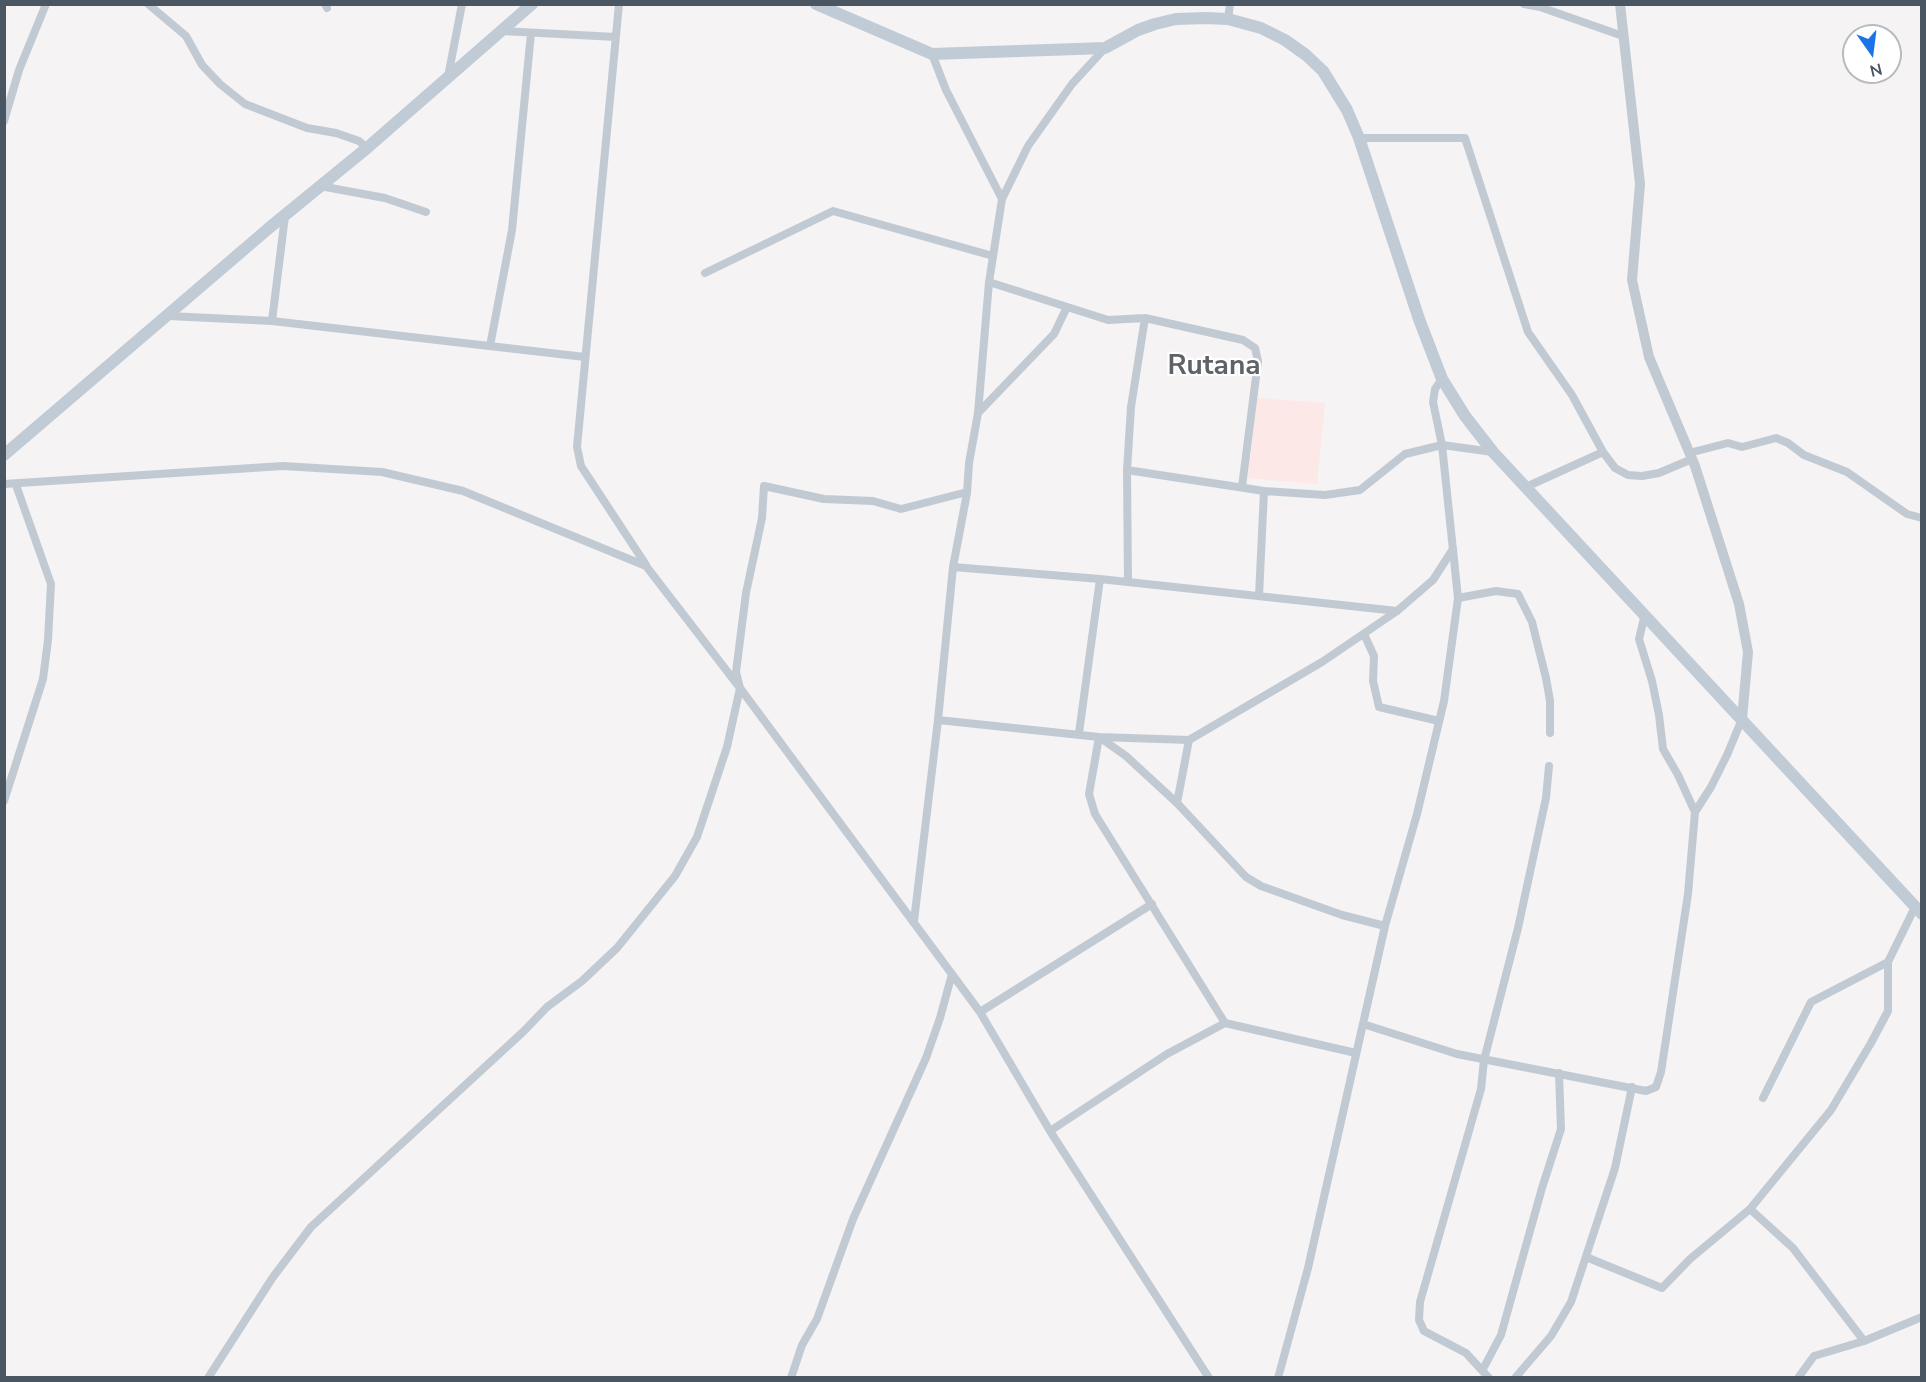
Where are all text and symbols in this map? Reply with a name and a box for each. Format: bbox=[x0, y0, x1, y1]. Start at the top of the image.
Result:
north arrow bbox=[1842, 24, 1902, 84]
text: N bbox=[1867, 57, 1884, 82]
district label: Rutana bbox=[1167, 350, 1261, 384]

